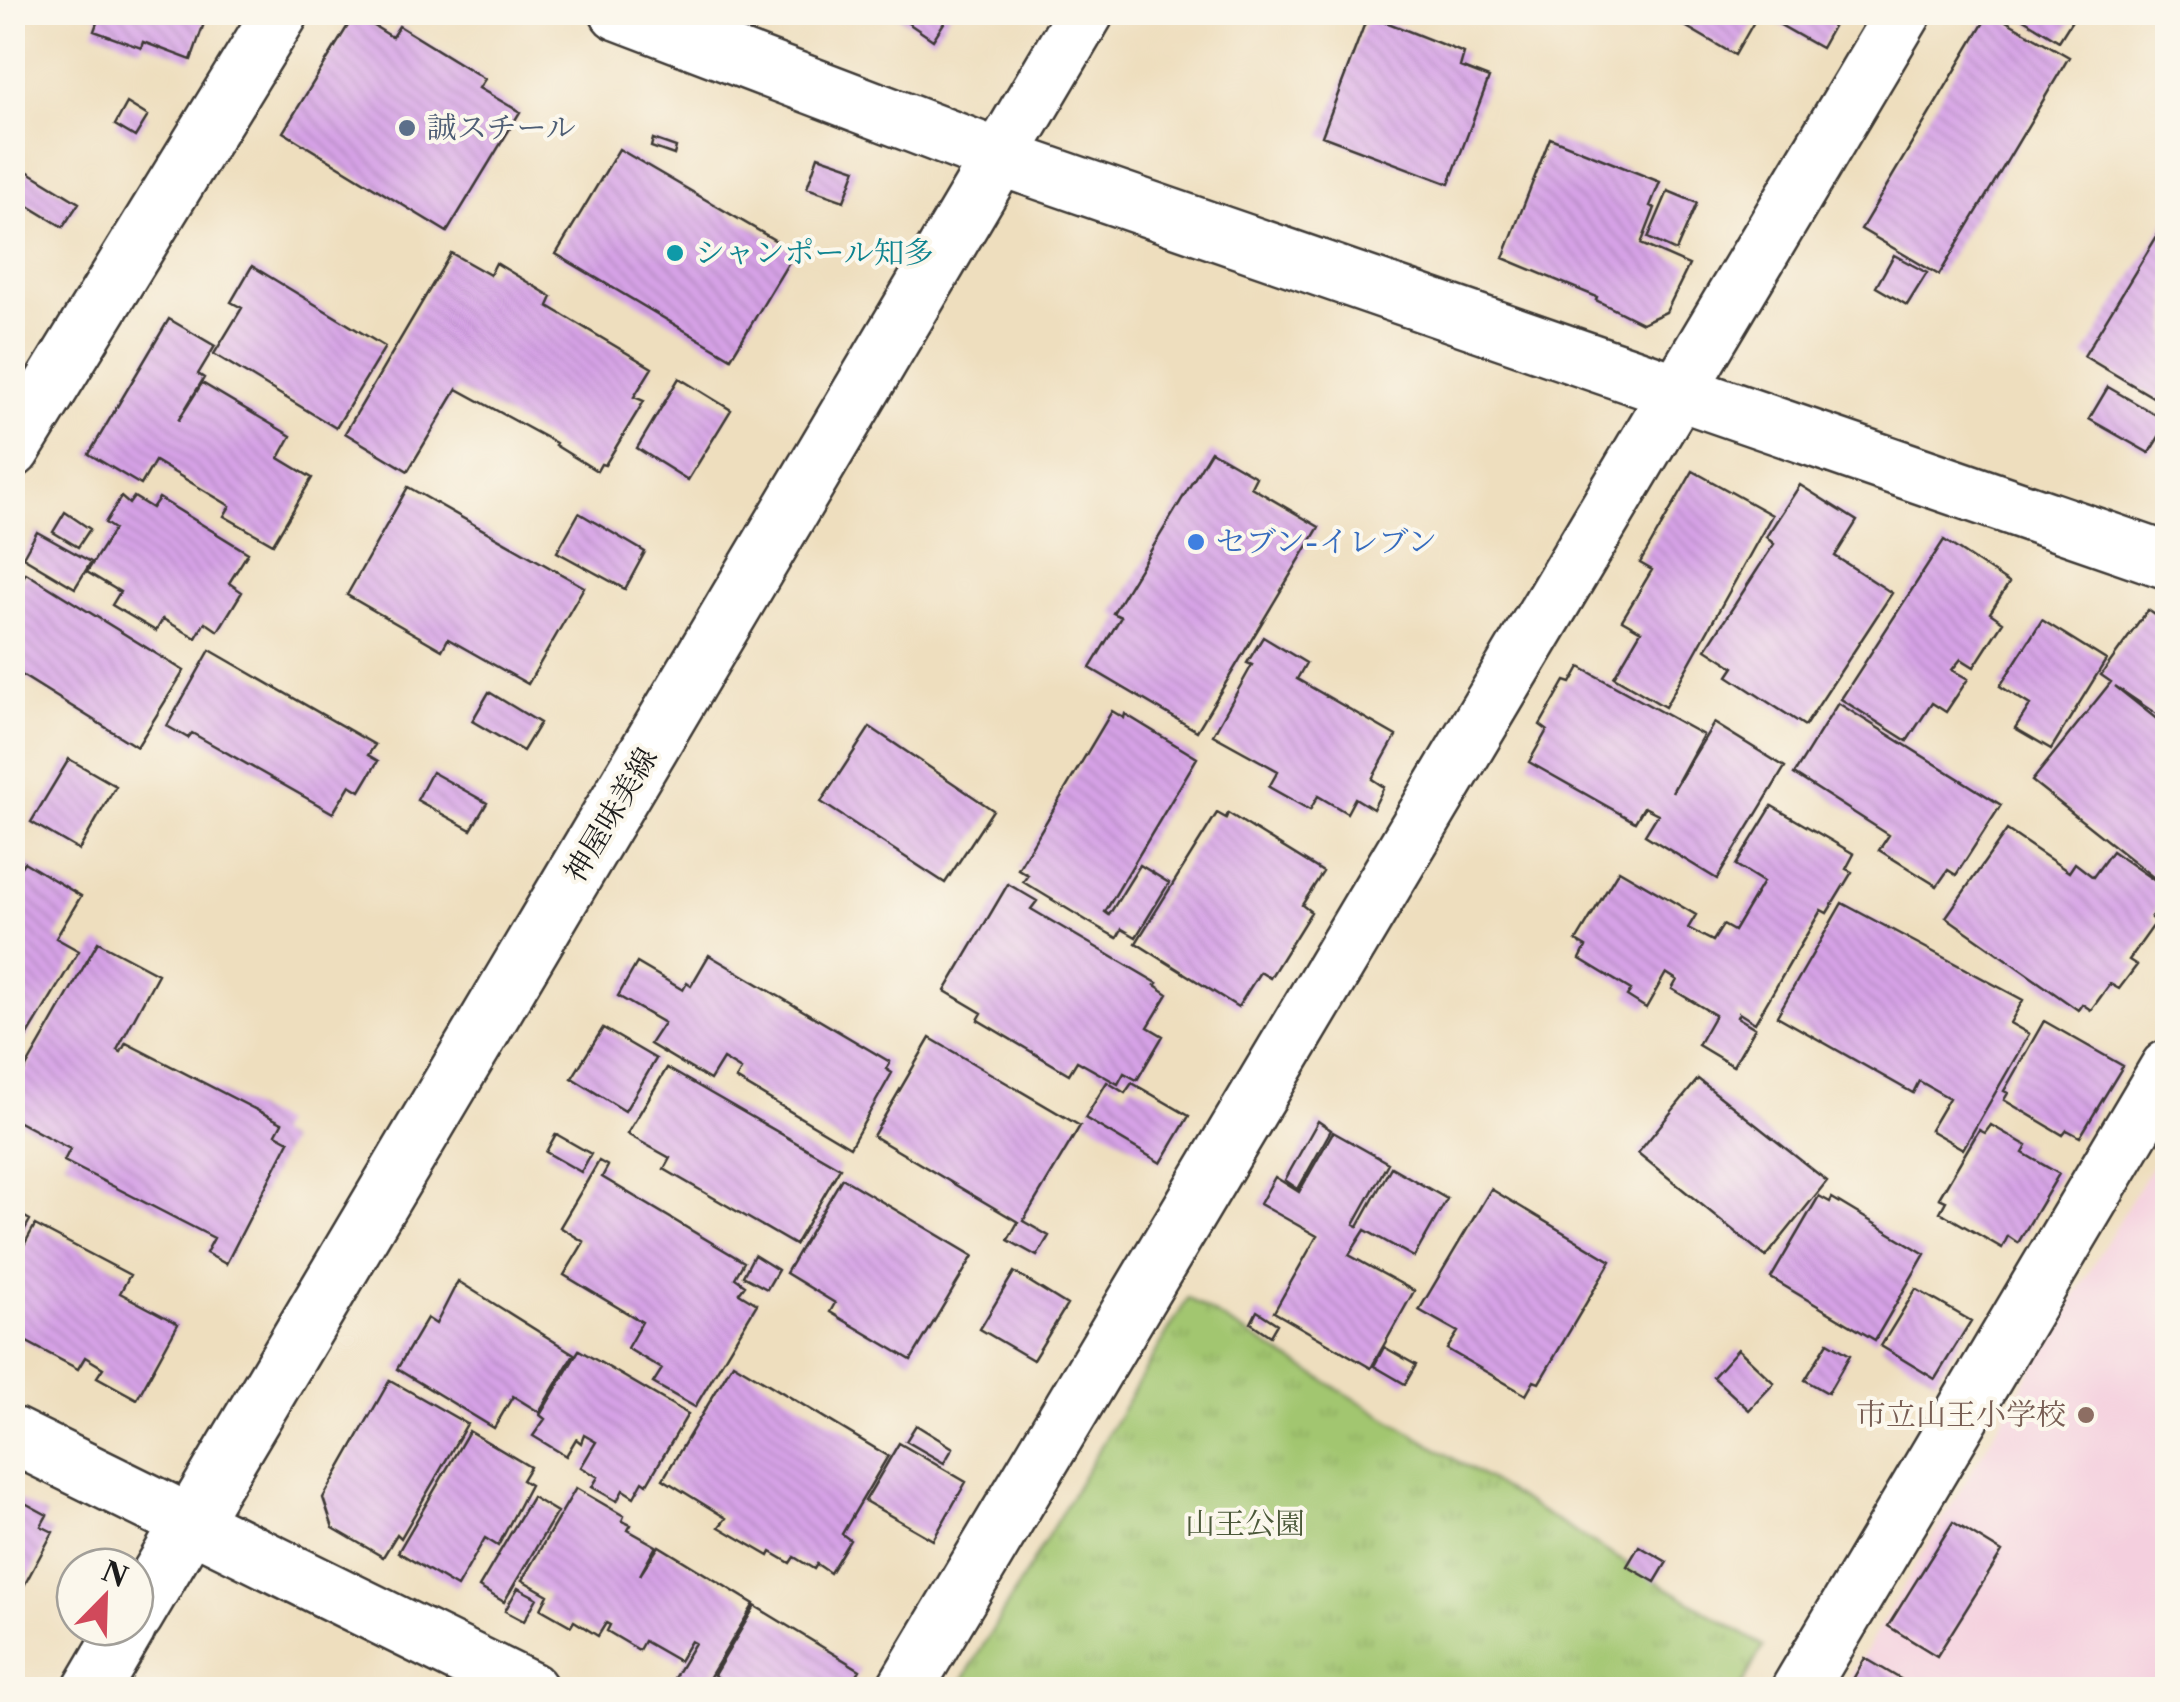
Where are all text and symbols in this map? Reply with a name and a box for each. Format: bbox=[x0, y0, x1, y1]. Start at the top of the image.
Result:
place label: 誠スチール bbox=[427, 109, 576, 146]
marker: 誠スチール bbox=[396, 117, 418, 139]
place label: シャンポール知多 bbox=[695, 234, 934, 271]
marker: シャンポール知多 bbox=[664, 242, 686, 264]
place label: セブン-イレブン bbox=[1216, 523, 1437, 560]
marker: セブン-イレブン bbox=[1185, 531, 1207, 553]
street label: 神屋味美線 bbox=[556, 741, 665, 889]
place label: 市立山王小学校 bbox=[1856, 1396, 2066, 1433]
marker: 市立山王小学校 bbox=[2075, 1404, 2097, 1426]
park label: 山王公園 bbox=[1185, 1505, 1305, 1542]
north arrow bbox=[55, 1547, 155, 1647]
text: N bbox=[97, 1554, 133, 1594]

